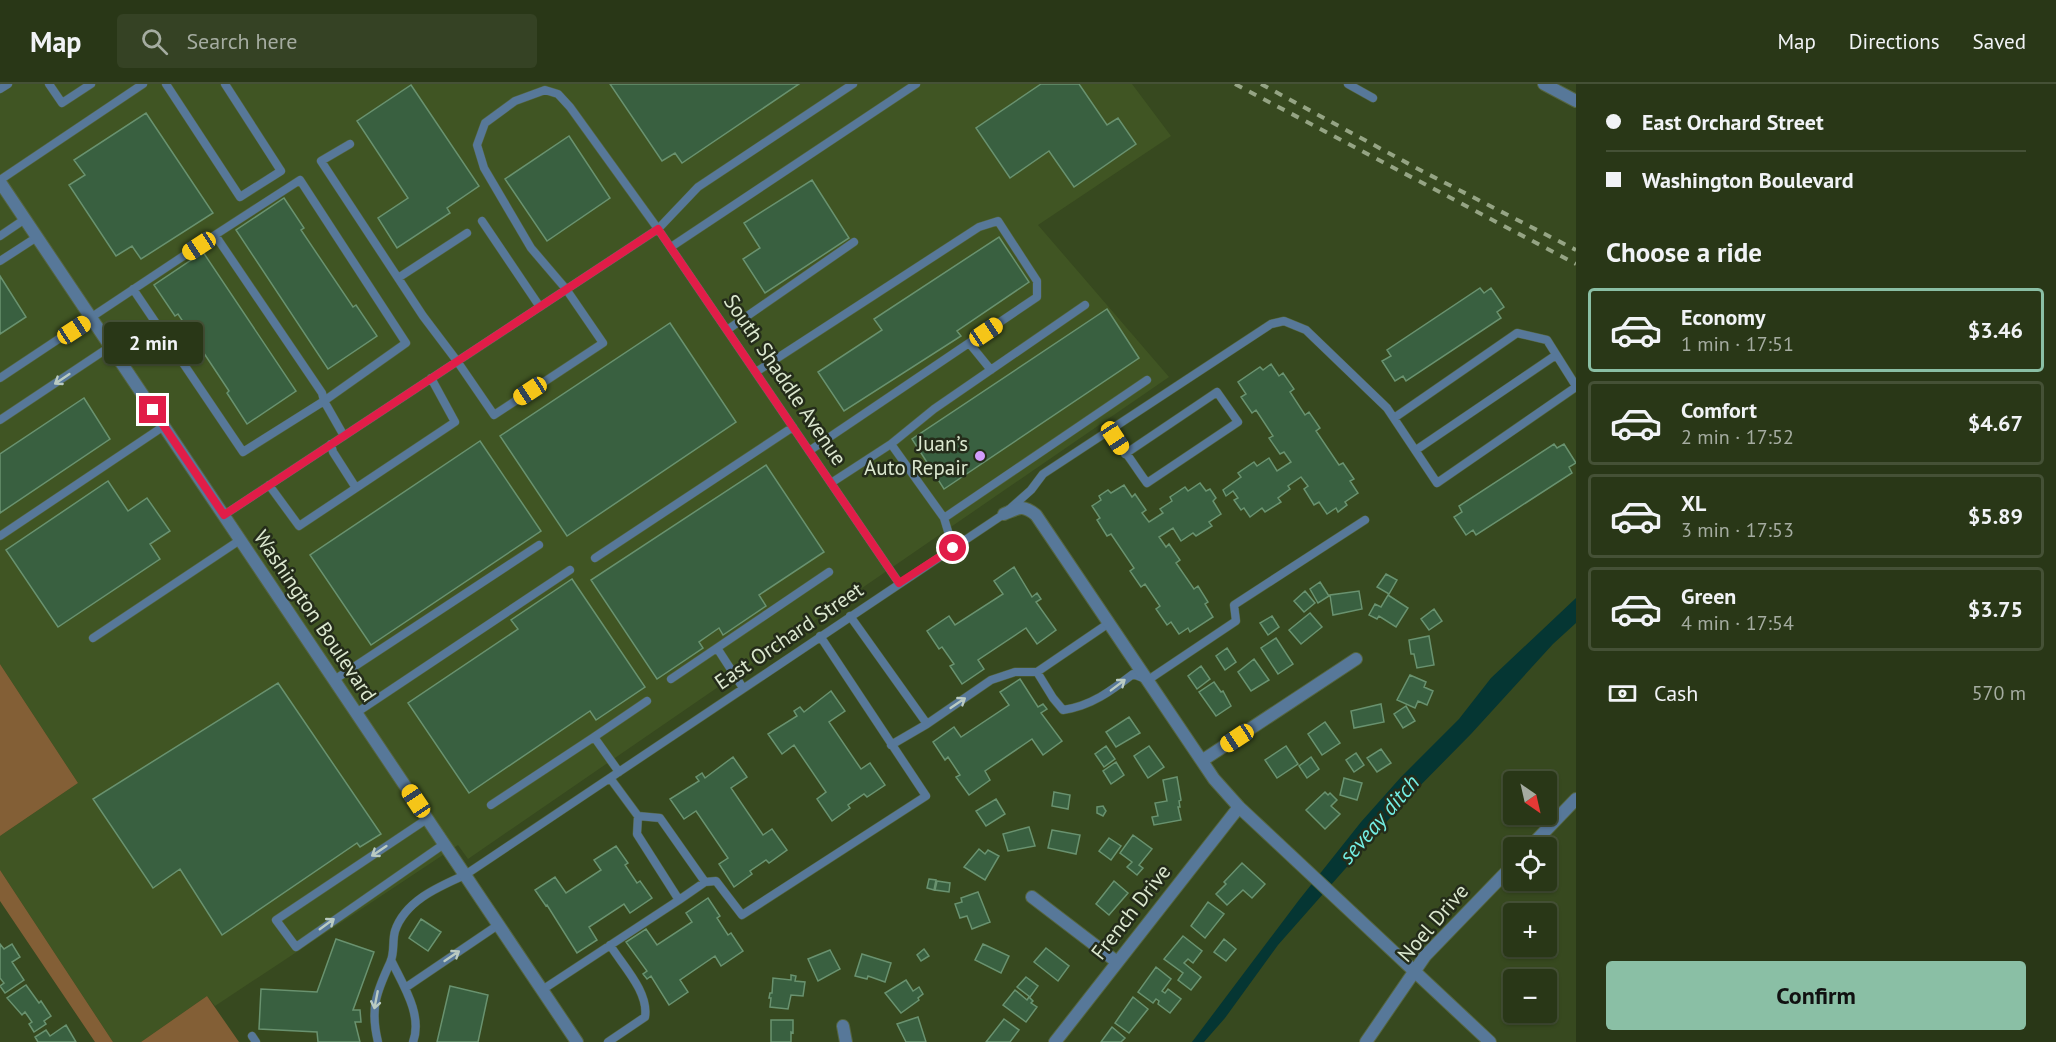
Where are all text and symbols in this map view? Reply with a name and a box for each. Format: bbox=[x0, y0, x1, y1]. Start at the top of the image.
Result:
search box bbox=[117, 14, 537, 68]
text: Map bbox=[30, 23, 81, 60]
icon: search bbox=[138, 25, 171, 58]
text: Search here bbox=[186, 27, 297, 55]
text: Map bbox=[1777, 28, 1816, 55]
text: Directions bbox=[1849, 28, 1940, 55]
text: Saved bbox=[1973, 28, 2026, 55]
text: East Orchard Street bbox=[1642, 108, 1824, 136]
text: Washington Boulevard bbox=[1642, 166, 1854, 194]
car bbox=[179, 229, 219, 263]
text: Choose a ride bbox=[1606, 235, 1762, 269]
street label: South Shaddle Avenue bbox=[718, 289, 853, 471]
icon: car bbox=[1609, 303, 1663, 357]
text: Economy bbox=[1681, 303, 1765, 331]
car bbox=[54, 313, 94, 347]
car bbox=[966, 314, 1006, 350]
text: $3.46 bbox=[1968, 316, 2023, 344]
callout: 2 min bbox=[104, 323, 202, 365]
text: 2 min bbox=[129, 330, 178, 356]
text: 1 min · 17:51 bbox=[1681, 331, 1794, 357]
one-way arrow bbox=[54, 373, 71, 385]
car bbox=[510, 374, 550, 408]
route end bbox=[139, 396, 166, 423]
icon: car bbox=[1609, 396, 1663, 450]
text: Comfort bbox=[1681, 396, 1757, 424]
text: $4.67 bbox=[1968, 409, 2023, 437]
car bbox=[1098, 418, 1132, 458]
text: 2 min · 17:52 bbox=[1681, 424, 1794, 450]
place label: Juan’s Auto Repair bbox=[864, 430, 968, 481]
marker: Juan’s Auto Repair bbox=[973, 449, 987, 463]
icon: car bbox=[1609, 489, 1663, 543]
text: XL bbox=[1681, 489, 1706, 517]
text: $5.89 bbox=[1968, 502, 2023, 530]
text: 3 min · 17:53 bbox=[1681, 517, 1794, 543]
street label: Washington Boulevard bbox=[248, 525, 383, 707]
route start bbox=[939, 534, 966, 561]
street label: East Orchard Street bbox=[709, 576, 868, 695]
icon: car bbox=[1609, 582, 1663, 636]
text: Green bbox=[1681, 582, 1736, 610]
text: $3.75 bbox=[1968, 595, 2023, 623]
text: 4 min · 17:54 bbox=[1681, 610, 1794, 636]
icon: cash bbox=[1606, 677, 1639, 710]
one-way arrow bbox=[1110, 679, 1126, 691]
text: Cash bbox=[1654, 679, 1698, 707]
text: 570 m bbox=[1972, 680, 2026, 706]
one-way arrow bbox=[949, 696, 966, 708]
car bbox=[1217, 721, 1257, 755]
water label: seveay ditch bbox=[1333, 769, 1425, 869]
north arrow bbox=[1503, 771, 1557, 825]
map controls bbox=[1503, 771, 1557, 1023]
car bbox=[398, 781, 434, 821]
button: locate bbox=[1503, 837, 1557, 891]
one-way arrow bbox=[370, 845, 387, 858]
street label: French Drive bbox=[1085, 859, 1176, 965]
street label: Noel Drive bbox=[1391, 878, 1474, 967]
button: + bbox=[1503, 903, 1557, 957]
one-way arrow bbox=[319, 918, 335, 930]
one-way arrow bbox=[443, 950, 460, 963]
button: Confirm bbox=[1606, 961, 2026, 1030]
button: − bbox=[1503, 969, 1557, 1023]
one-way arrow bbox=[370, 990, 381, 1009]

